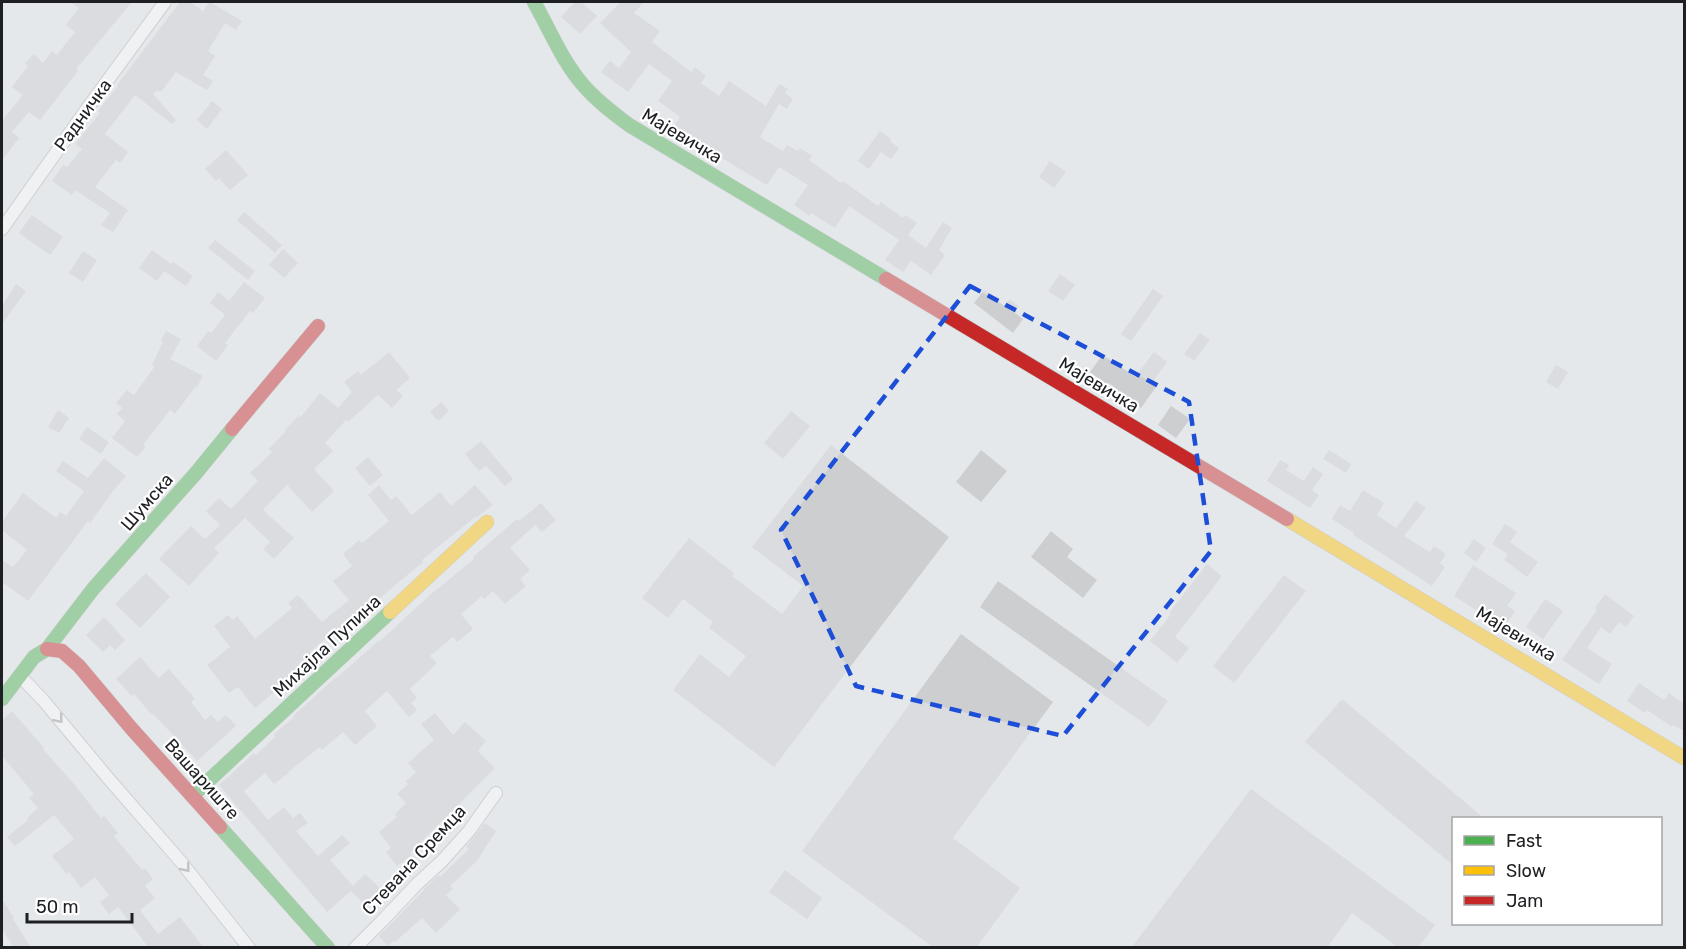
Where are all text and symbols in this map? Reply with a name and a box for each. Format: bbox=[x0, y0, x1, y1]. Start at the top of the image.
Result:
street label: Радничка bbox=[50, 75, 116, 155]
street label: Мајевичка bbox=[638, 104, 726, 168]
street label: Мајевичка bbox=[1055, 353, 1143, 417]
street label: Шумска bbox=[116, 469, 178, 535]
street label: Михајла Пупина bbox=[268, 590, 386, 702]
street label: Мајевичка bbox=[1472, 602, 1560, 666]
one-way arrow bbox=[52, 712, 63, 723]
street label: Вашариште bbox=[160, 734, 244, 824]
street label: Стевана Сремца bbox=[357, 800, 471, 920]
legend bbox=[1452, 817, 1662, 925]
text: Fast bbox=[1506, 830, 1542, 852]
text: Slow bbox=[1506, 860, 1546, 882]
one-way arrow bbox=[178, 861, 189, 872]
scale bar bbox=[27, 886, 132, 924]
text: Jam bbox=[1506, 890, 1543, 912]
text: 50 m bbox=[36, 896, 79, 918]

